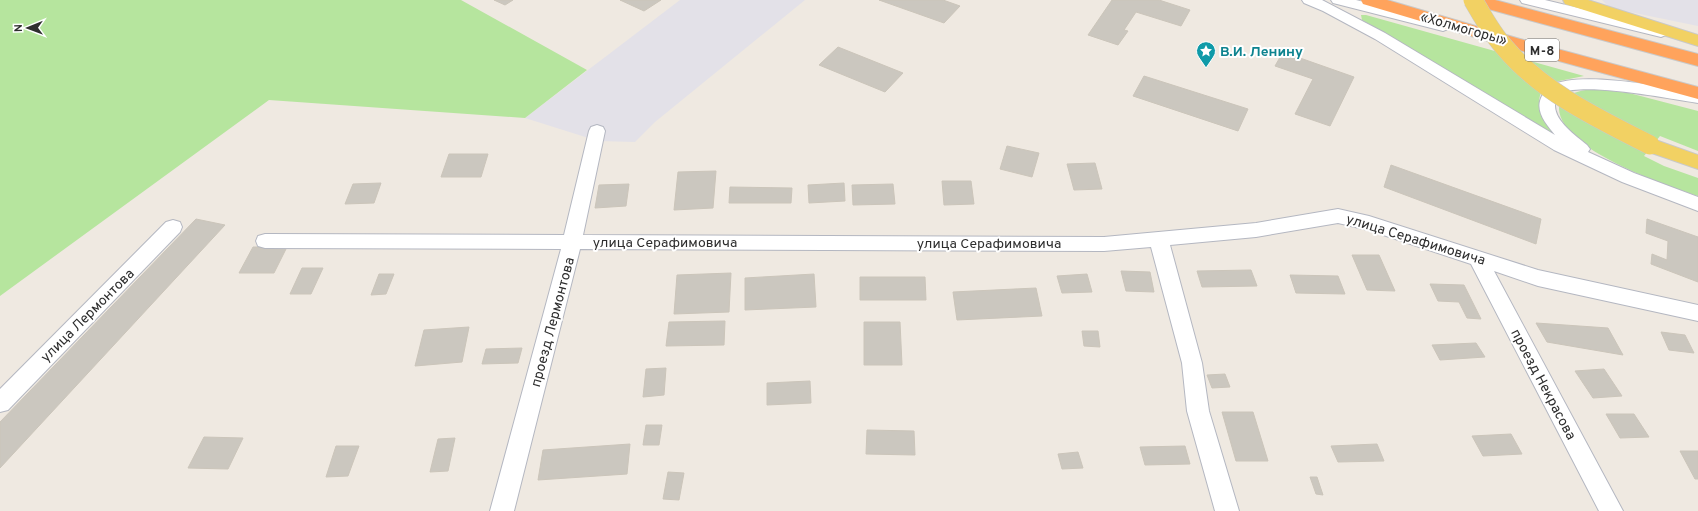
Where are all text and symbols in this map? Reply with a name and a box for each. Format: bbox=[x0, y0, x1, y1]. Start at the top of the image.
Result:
north arrow bbox=[8, 8, 48, 48]
street label: «Холмогоры» bbox=[1418, 9, 1509, 50]
text: N bbox=[12, 24, 26, 32]
road number: М-8 bbox=[1525, 39, 1559, 61]
place icon: В.И. Ленину bbox=[1195, 40, 1217, 68]
place label: В.И. Ленину bbox=[1220, 44, 1303, 61]
street label: улица Серафимовича bbox=[1344, 211, 1487, 270]
street label: улица Серафимовича bbox=[593, 235, 737, 252]
street label: улица Серафимовича bbox=[917, 236, 1061, 253]
street label: проезд Лермонтова bbox=[528, 256, 579, 389]
street label: улица Лермонтова bbox=[38, 266, 138, 366]
street label: проезд Некрасова bbox=[1506, 326, 1579, 443]

